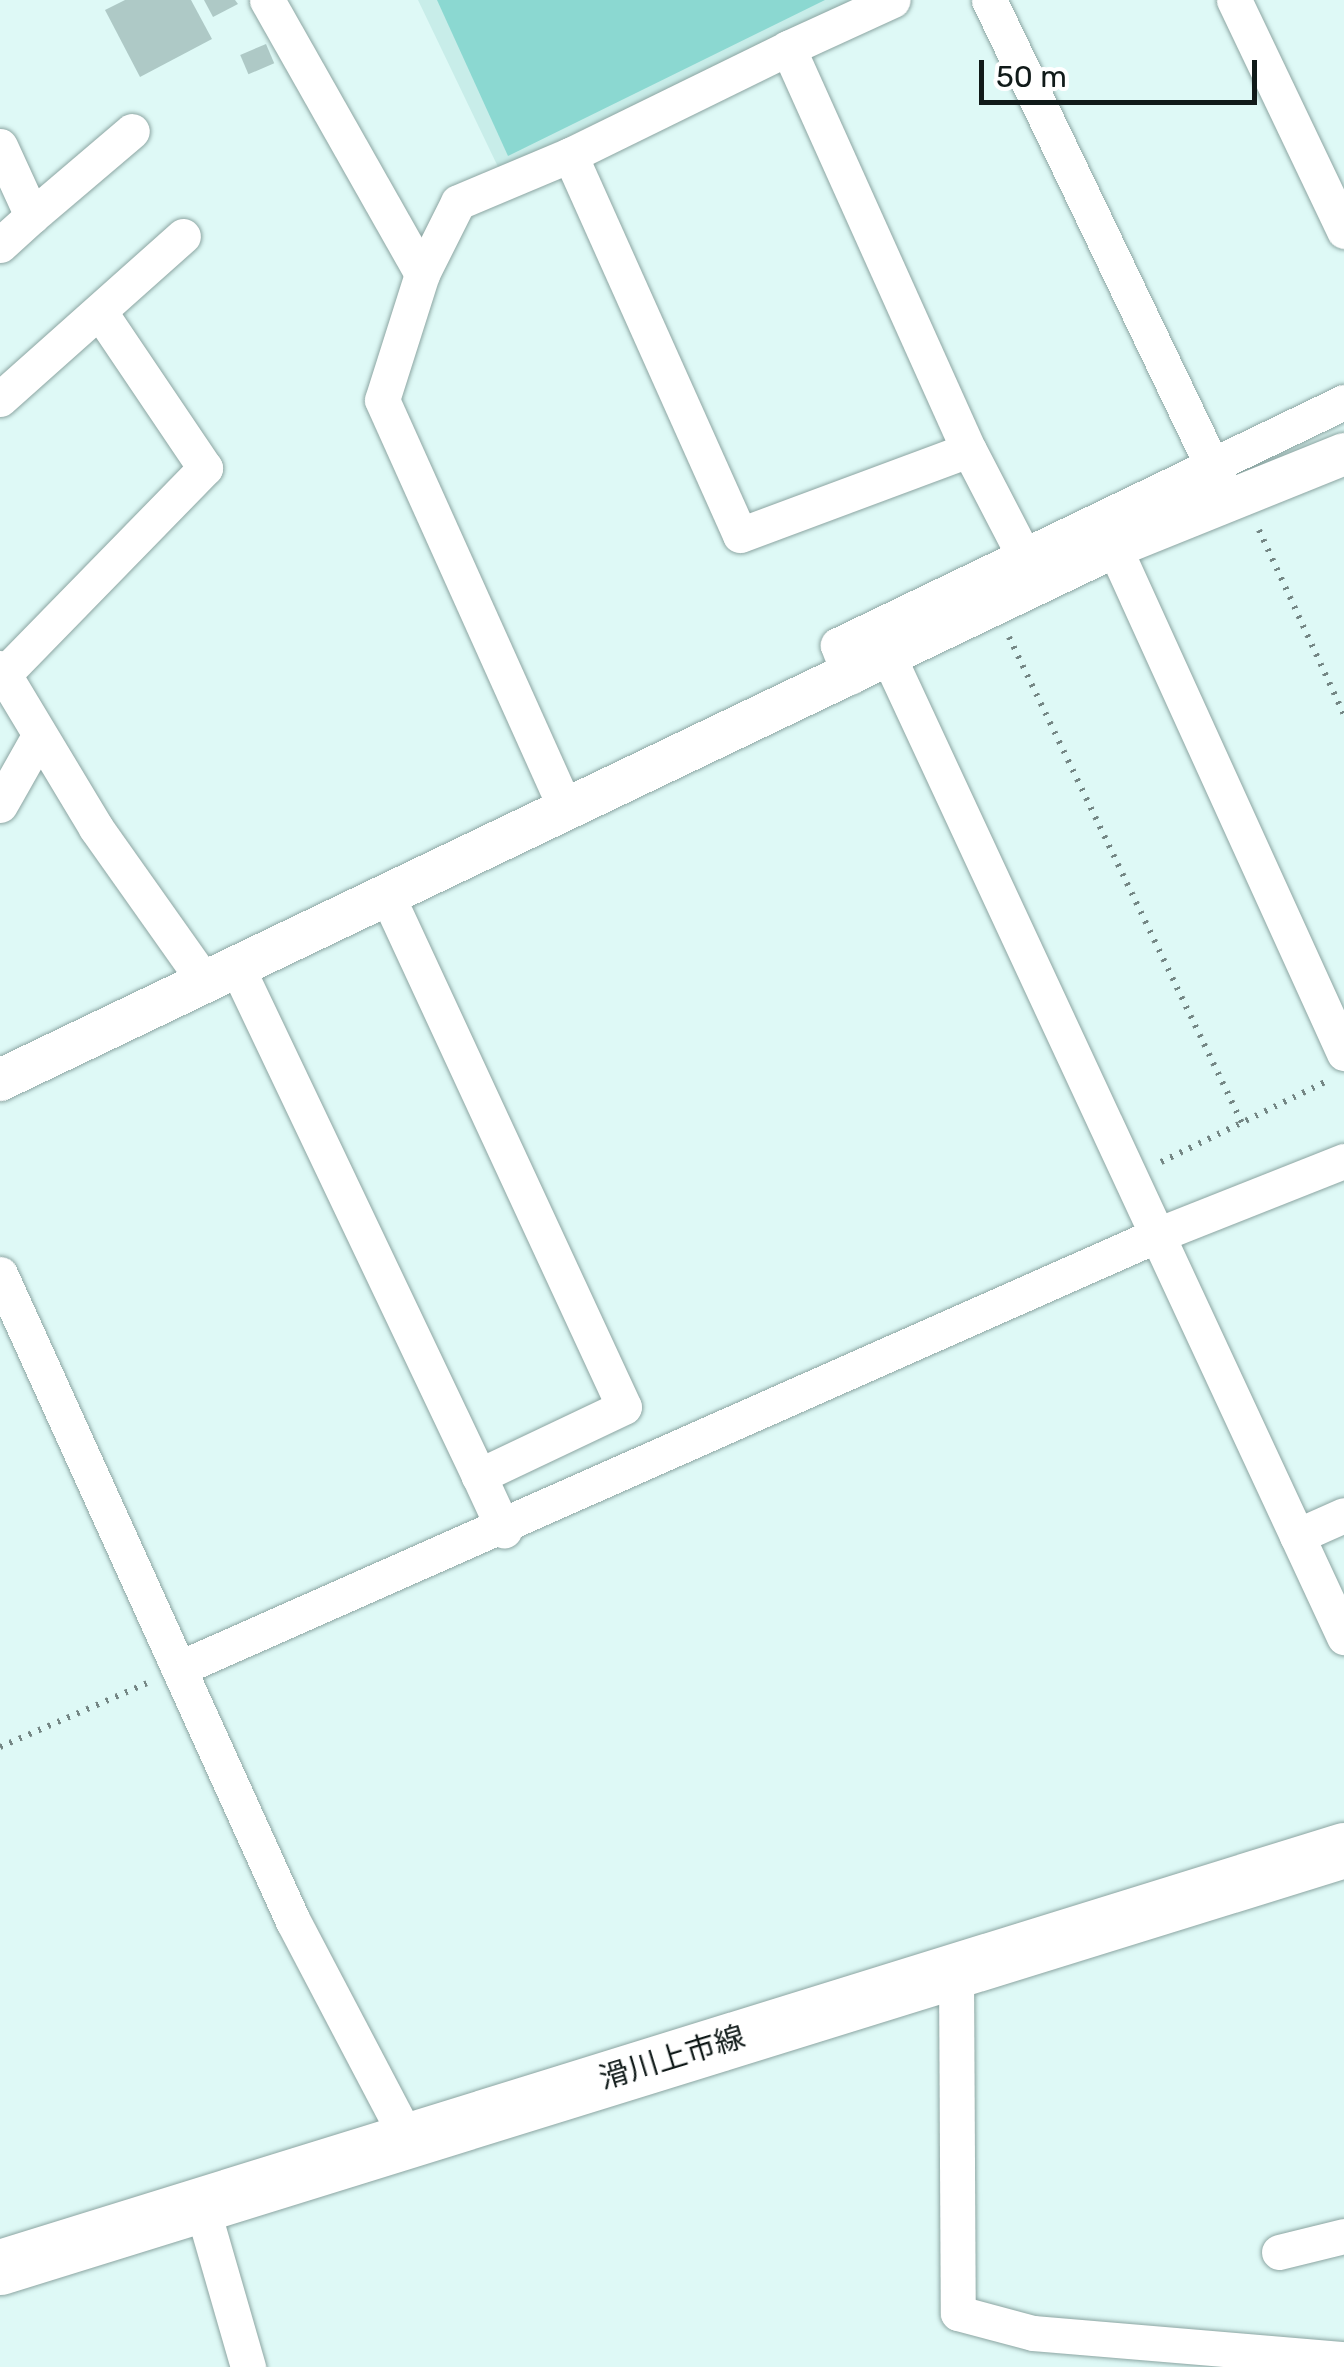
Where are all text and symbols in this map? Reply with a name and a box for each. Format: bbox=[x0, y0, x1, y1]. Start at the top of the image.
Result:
scale bar bbox=[984, 40, 1262, 102]
text: 50 m bbox=[996, 59, 1067, 95]
street label: 滑川上市線 bbox=[595, 2019, 749, 2097]

